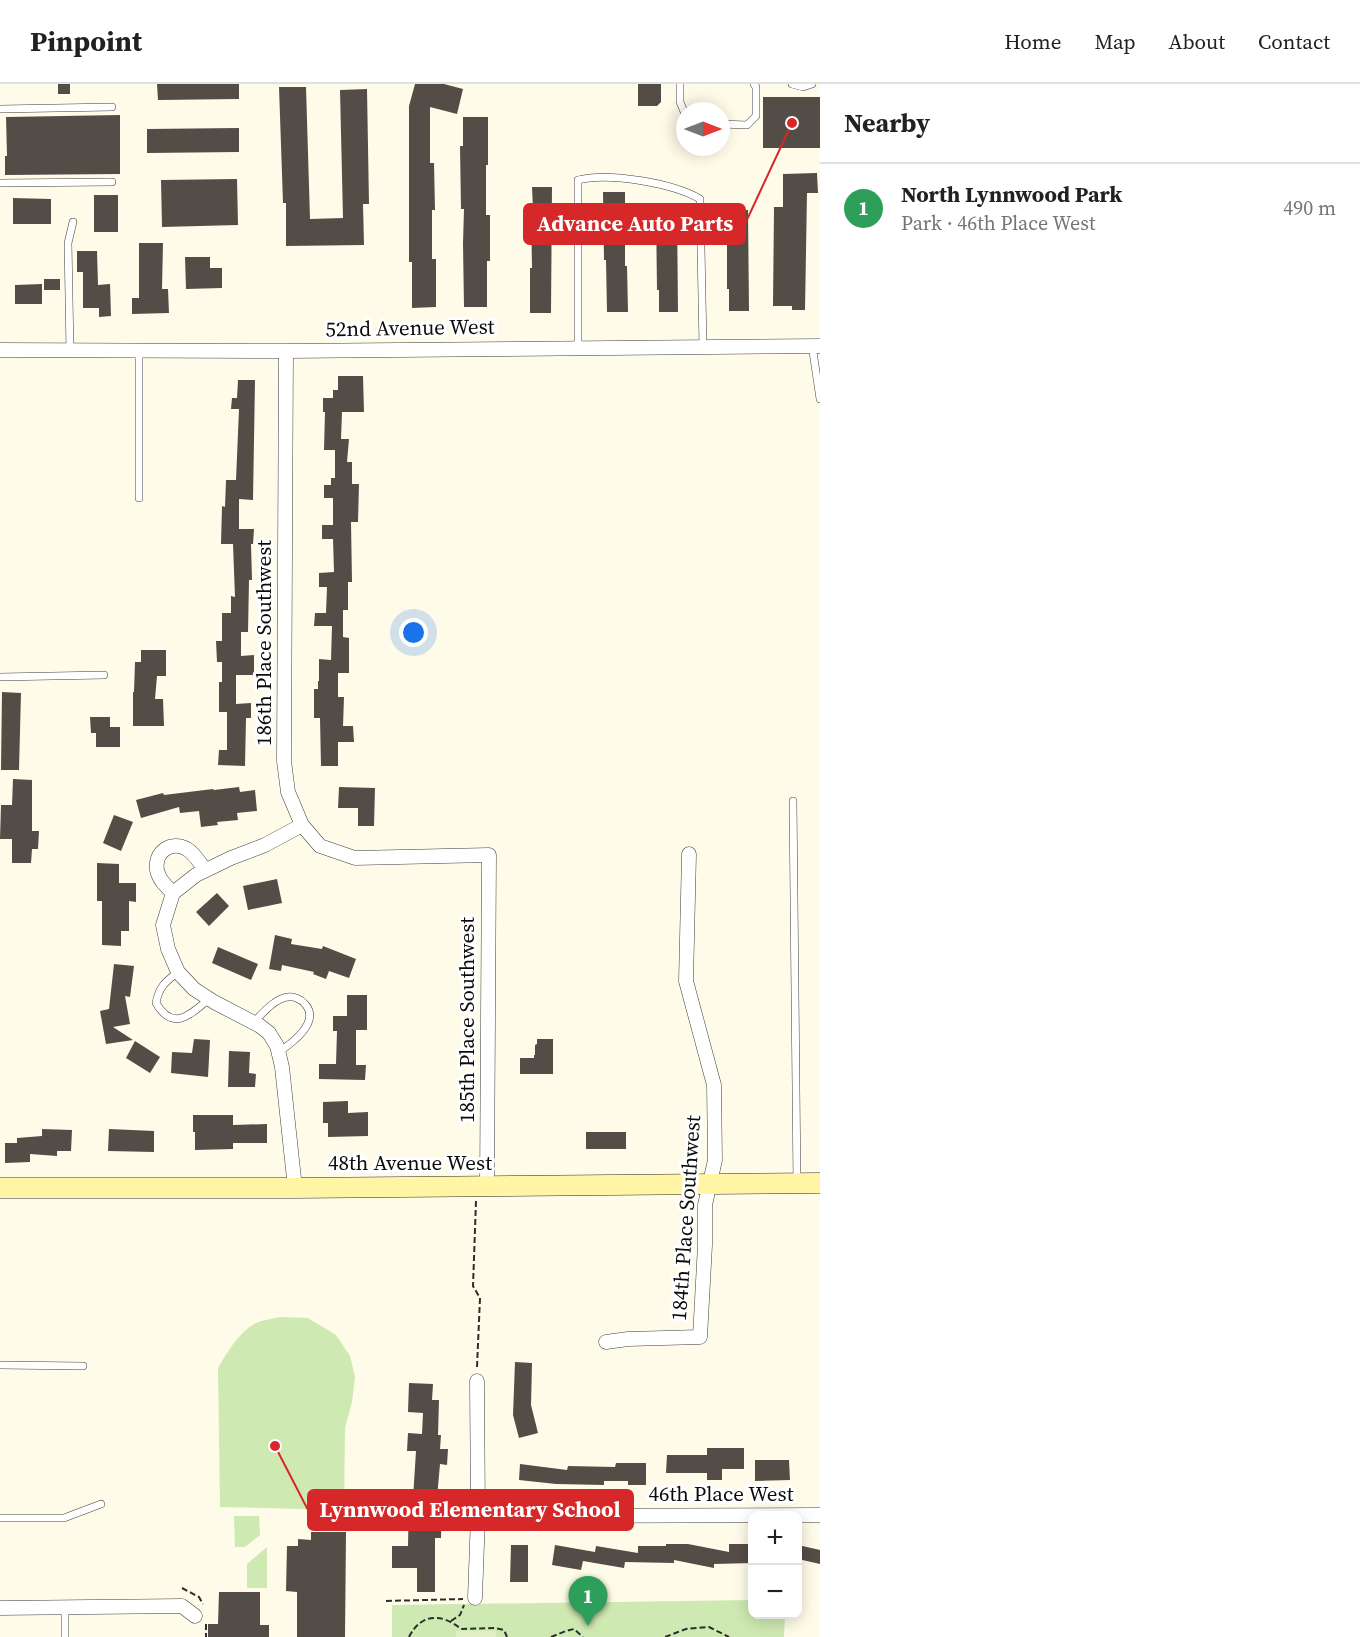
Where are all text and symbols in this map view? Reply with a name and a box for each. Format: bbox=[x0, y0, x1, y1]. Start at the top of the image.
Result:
text: Pinpoint bbox=[30, 22, 142, 60]
text: Home bbox=[1004, 27, 1062, 56]
text: Map bbox=[1095, 27, 1136, 56]
text: About bbox=[1169, 27, 1225, 56]
text: Contact bbox=[1258, 27, 1330, 56]
north arrow bbox=[676, 102, 730, 156]
text: Nearby bbox=[844, 105, 930, 141]
text: North Lynnwood Park bbox=[901, 179, 1122, 209]
text: 1 bbox=[858, 194, 869, 222]
text: 490 m bbox=[1283, 194, 1336, 222]
callout: Advance Auto Parts bbox=[524, 204, 745, 244]
text: Advance Auto Parts bbox=[537, 208, 733, 238]
text: Park · 46th Place West bbox=[901, 209, 1095, 237]
street label: 52nd Avenue West bbox=[325, 312, 495, 343]
street label: 186th Place Southwest bbox=[249, 540, 278, 746]
your location bbox=[399, 618, 428, 647]
street label: 185th Place Southwest bbox=[452, 917, 481, 1123]
street label: 184th Place Southwest bbox=[664, 1114, 707, 1322]
street label: 48th Avenue West bbox=[328, 1148, 492, 1177]
street label: 46th Place West bbox=[648, 1479, 794, 1508]
callout: Lynnwood Elementary School bbox=[308, 1490, 633, 1530]
text: Lynnwood Elementary School bbox=[319, 1494, 621, 1524]
map controls bbox=[748, 1511, 802, 1619]
button: + bbox=[748, 1511, 802, 1565]
button: − bbox=[748, 1565, 802, 1619]
pin: 1 bbox=[568, 1576, 608, 1626]

